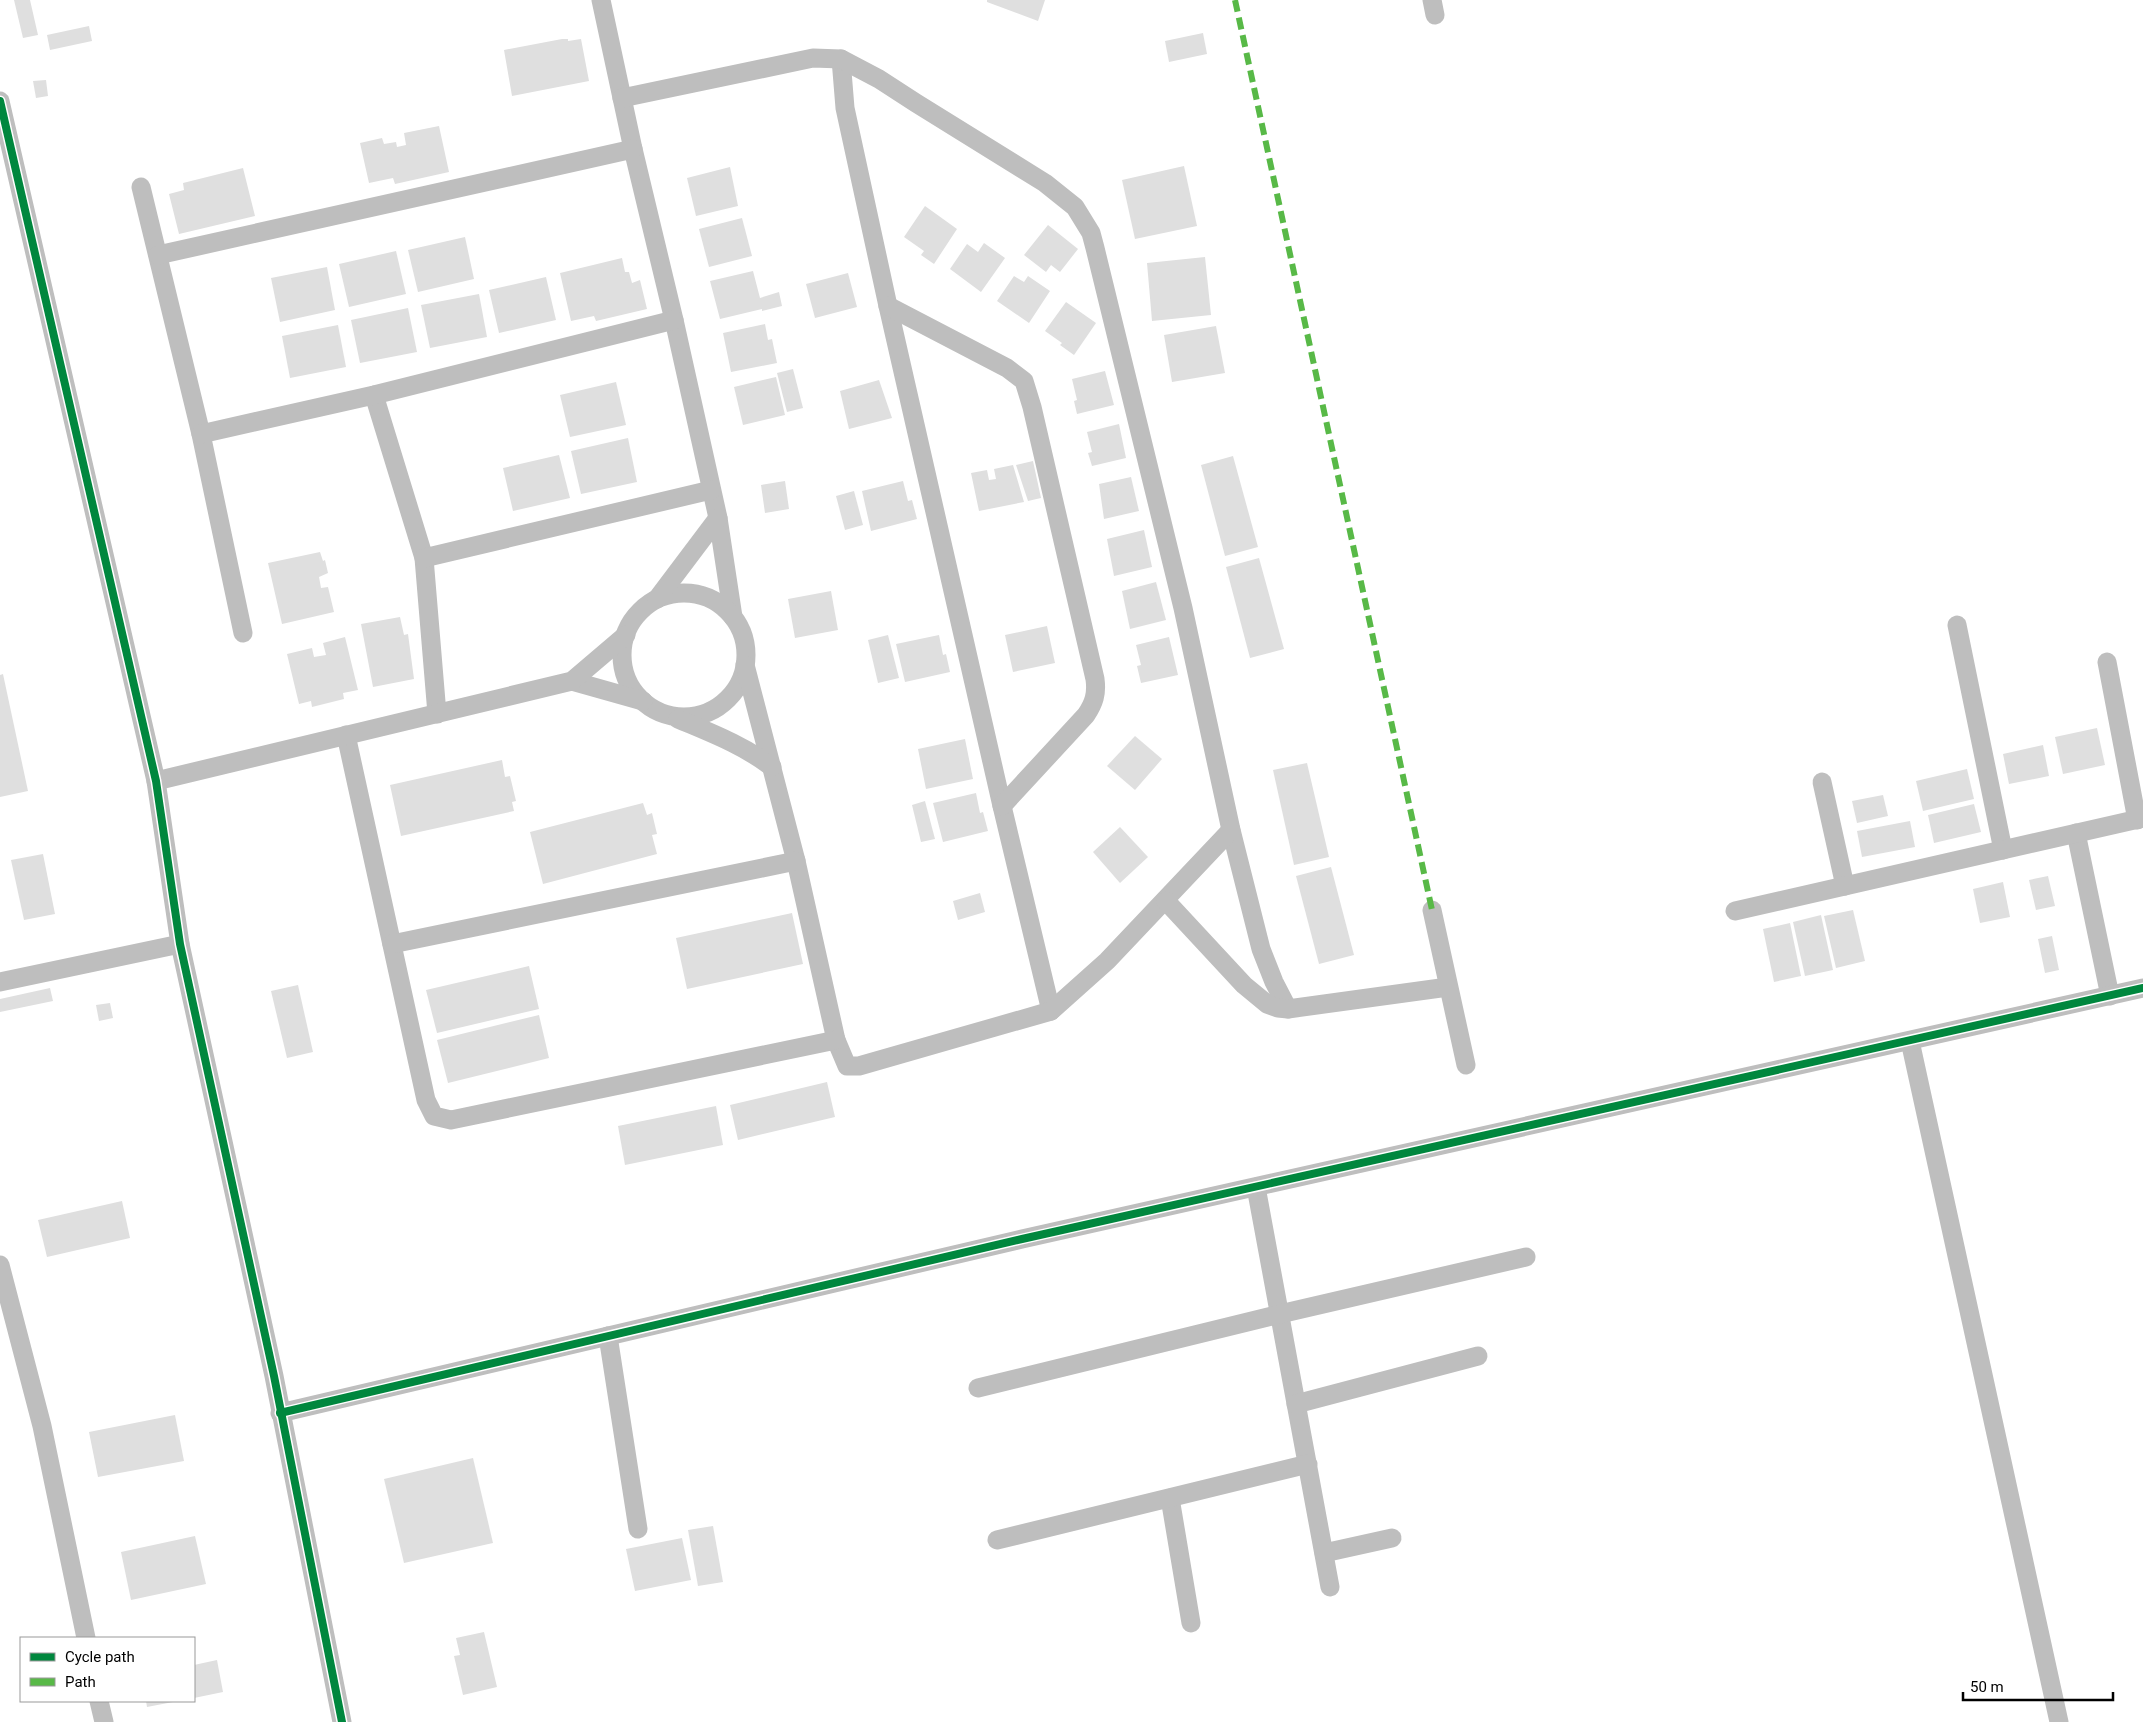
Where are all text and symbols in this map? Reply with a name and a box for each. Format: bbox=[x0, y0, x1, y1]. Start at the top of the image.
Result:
legend bbox=[20, 1637, 195, 1702]
text: Cycle path bbox=[65, 1648, 135, 1666]
scale bar bbox=[1963, 1670, 2113, 1702]
text: Path bbox=[65, 1673, 96, 1691]
text: 50 m bbox=[1970, 1678, 2004, 1696]

